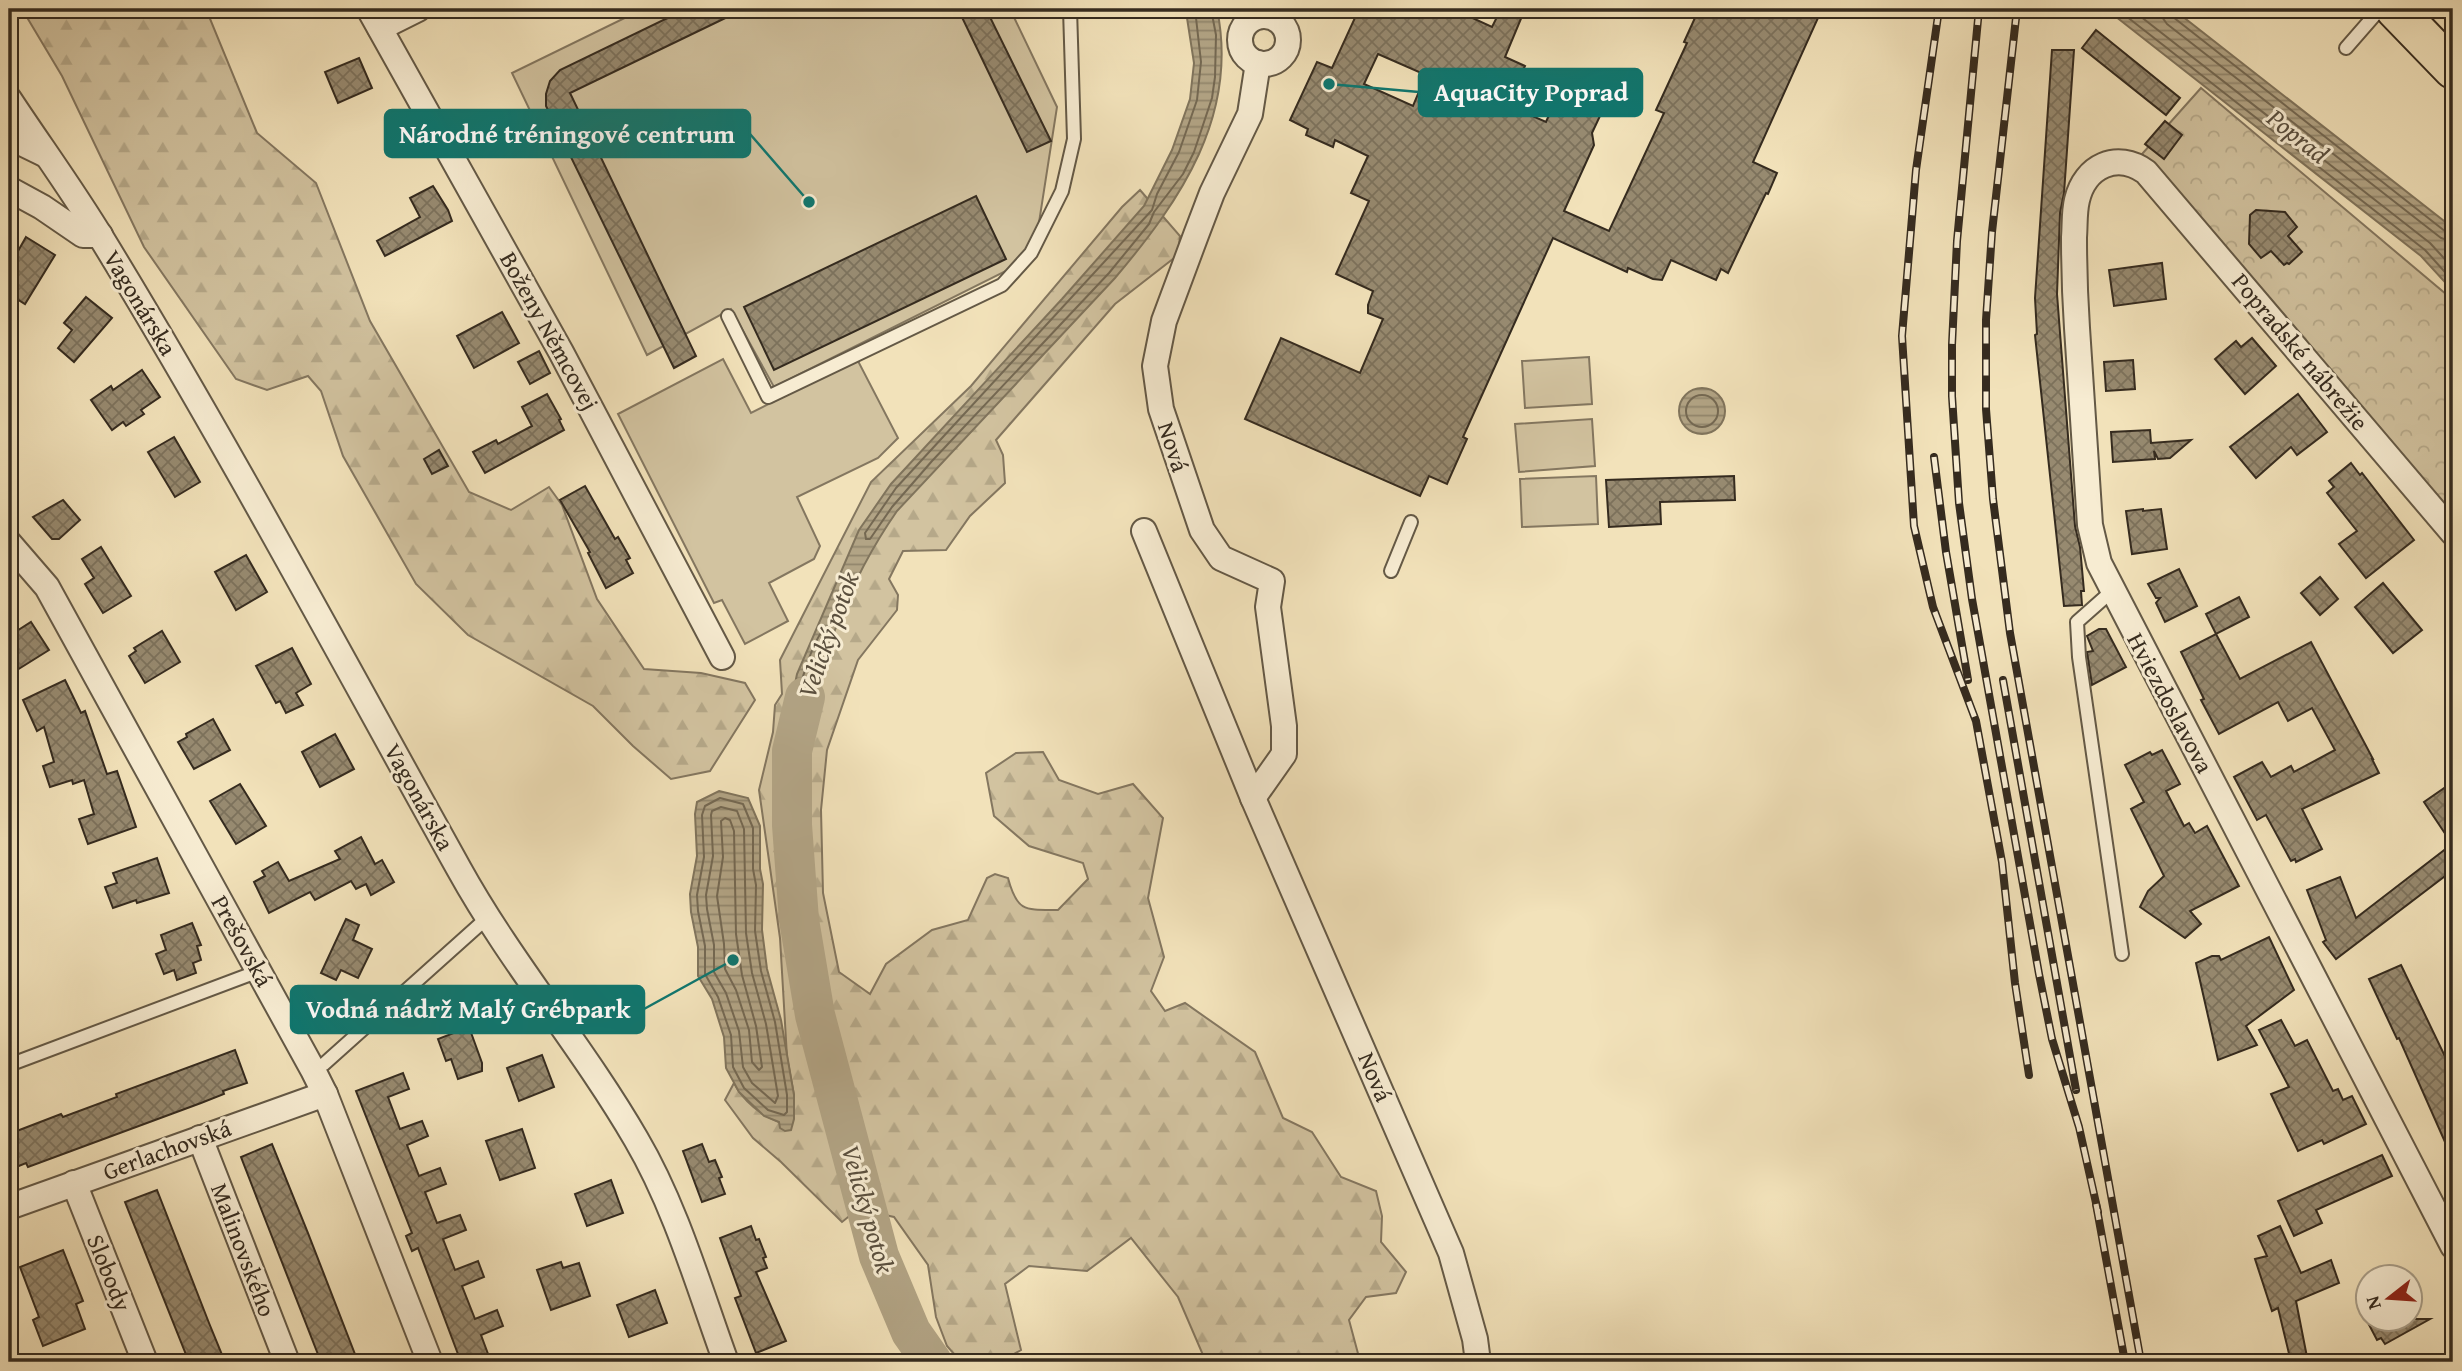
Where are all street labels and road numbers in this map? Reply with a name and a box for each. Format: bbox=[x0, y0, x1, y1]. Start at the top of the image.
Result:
street label: Vagonárska bbox=[95, 243, 186, 363]
street label: Boženy Němcovej bbox=[491, 245, 608, 416]
street label: Popradské nábrežie bbox=[2224, 265, 2377, 438]
street label: Nová bbox=[1149, 417, 1198, 477]
street label: Hviezdoslavova bbox=[2119, 626, 2223, 780]
street label: Vagonárska bbox=[376, 737, 464, 857]
street label: Prešovská bbox=[203, 889, 282, 994]
street label: Nová bbox=[1349, 1047, 1402, 1108]
street label: Gerlachovská bbox=[98, 1110, 236, 1189]
street label: Malinovského bbox=[202, 1178, 285, 1322]
street label: Slobody bbox=[78, 1229, 141, 1317]

